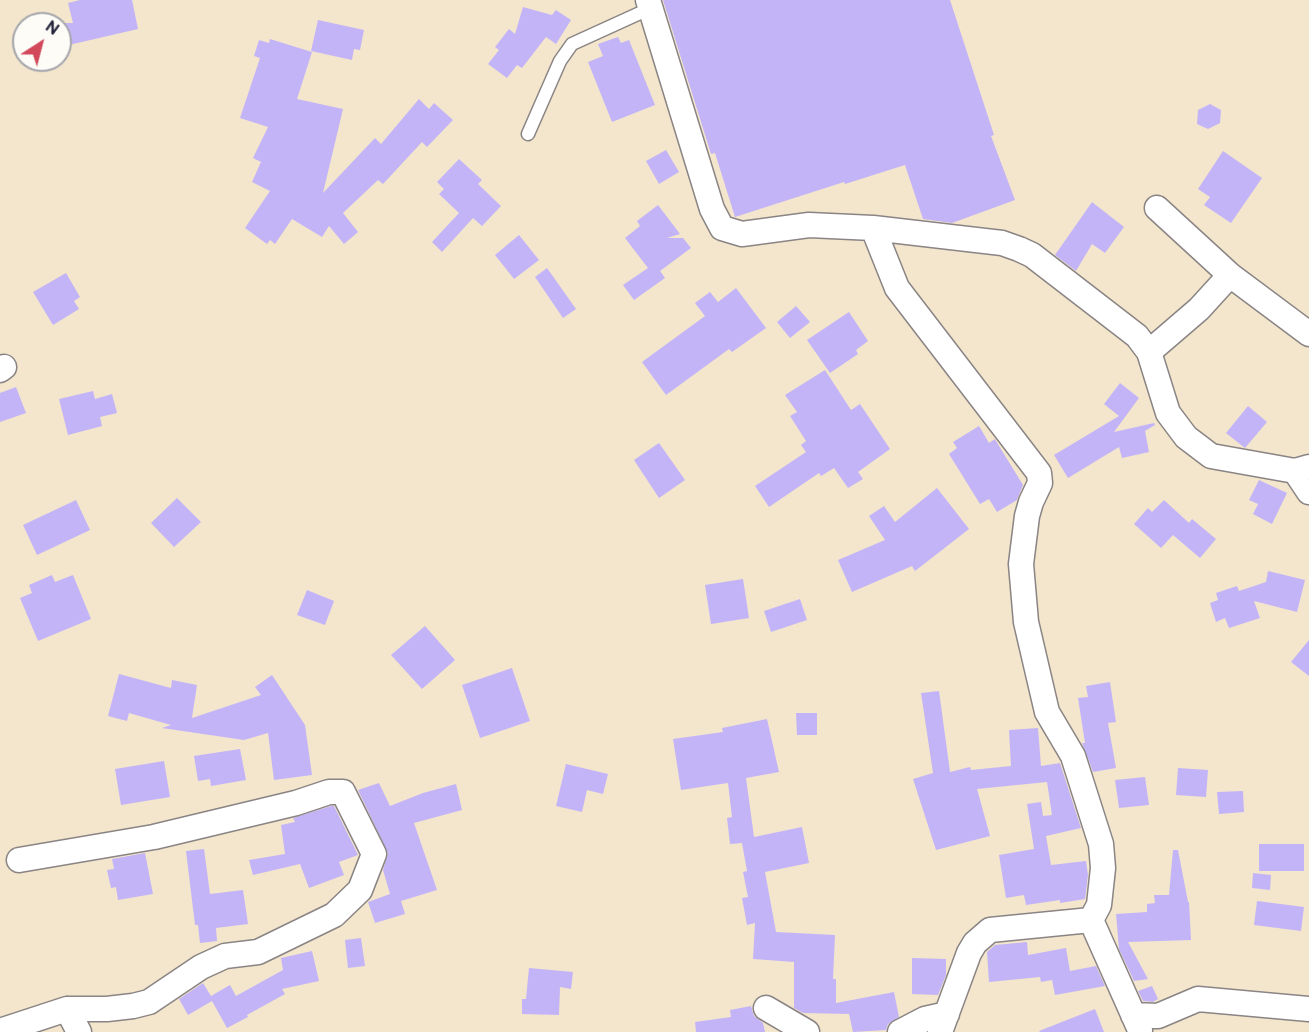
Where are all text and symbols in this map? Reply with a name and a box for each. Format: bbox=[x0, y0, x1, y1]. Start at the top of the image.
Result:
north arrow bbox=[12, 12, 72, 72]
text: N bbox=[41, 17, 62, 40]

